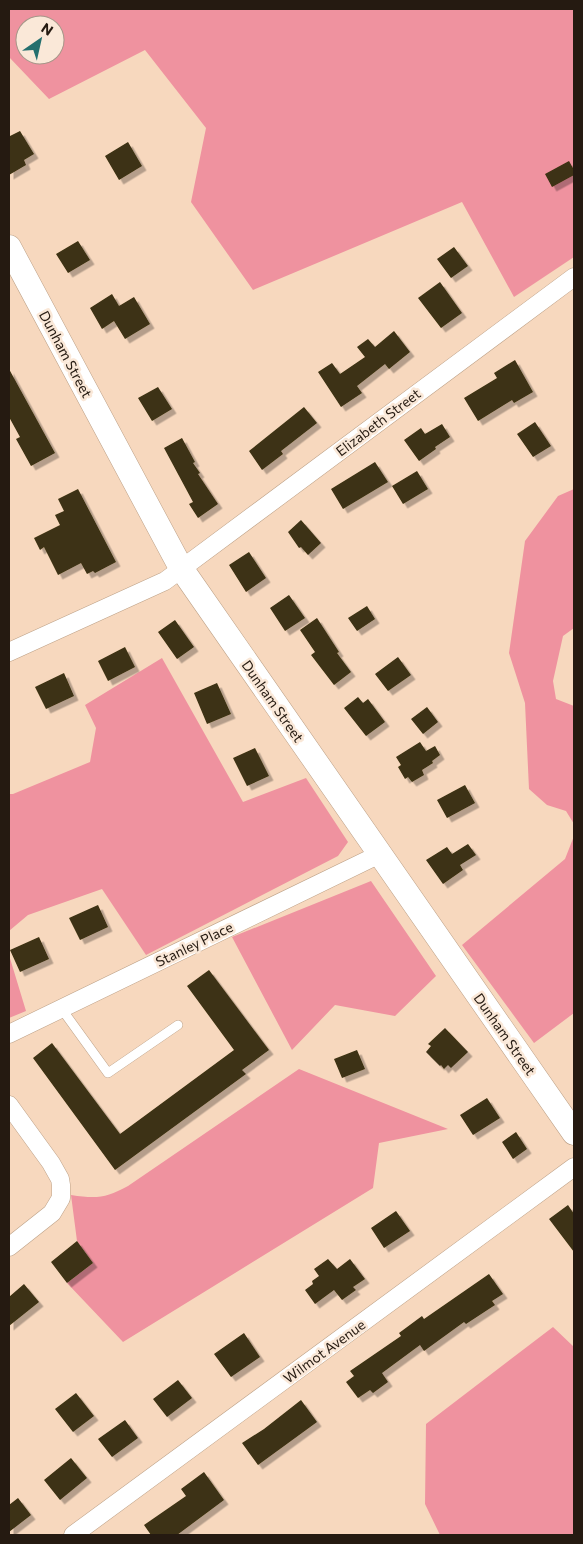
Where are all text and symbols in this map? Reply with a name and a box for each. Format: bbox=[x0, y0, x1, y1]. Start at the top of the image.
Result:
north arrow bbox=[15, 15, 65, 65]
text: N bbox=[38, 19, 57, 39]
street label: Dunham Street bbox=[36, 308, 96, 401]
street label: Elizabeth Street bbox=[332, 385, 424, 459]
street label: Dunham Street bbox=[239, 657, 308, 745]
street label: Stanley Place bbox=[153, 918, 235, 970]
street label: Dunham Street bbox=[471, 990, 540, 1078]
street label: Wilmot Avenue bbox=[280, 1316, 368, 1386]

